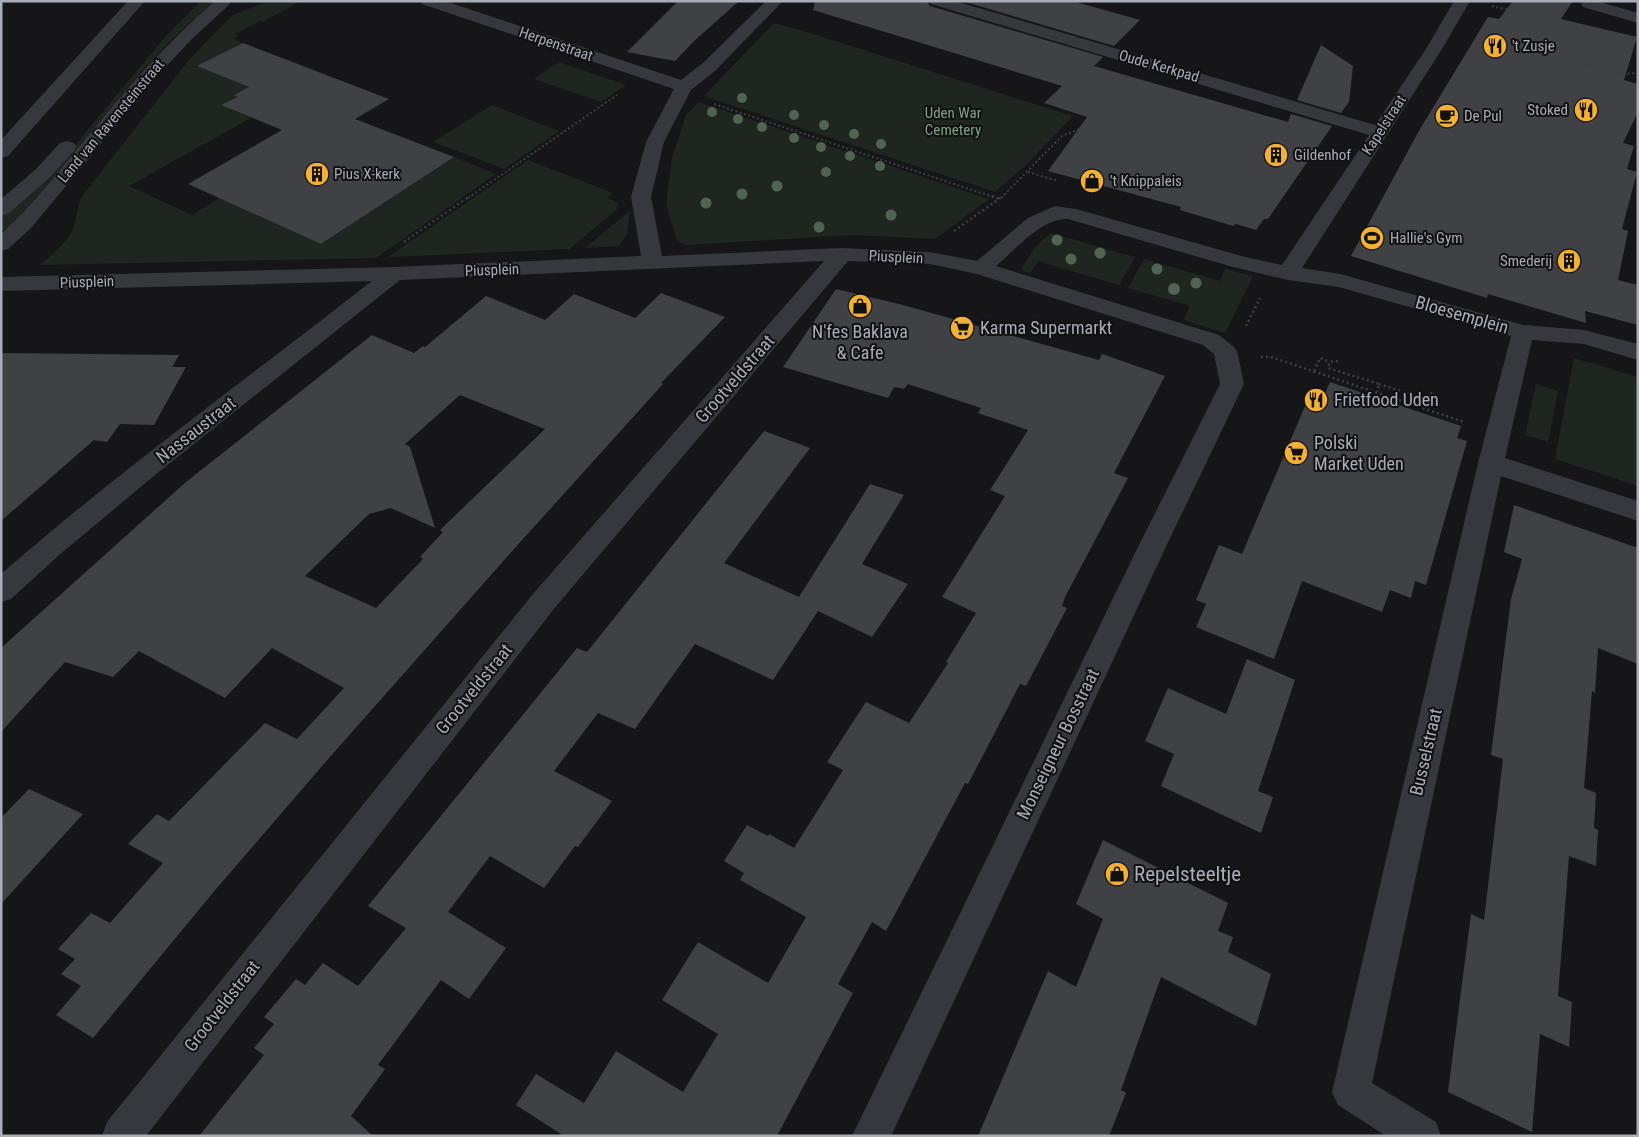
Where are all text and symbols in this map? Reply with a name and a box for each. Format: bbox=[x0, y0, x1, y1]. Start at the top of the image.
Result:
street label: Herpenstraat bbox=[517, 23, 595, 65]
restaurant icon: 't Zusje bbox=[1482, 33, 1508, 59]
place label: 't Zusje bbox=[1512, 37, 1555, 55]
street label: Oude Kerkpad bbox=[1117, 46, 1201, 86]
street label: Land van Ravensteinstraat bbox=[54, 56, 168, 186]
street label: Kapelstraat bbox=[1358, 92, 1410, 158]
restaurant icon: Stoked bbox=[1573, 97, 1599, 123]
place label: Stoked bbox=[1527, 101, 1568, 119]
cafe icon: De Pul bbox=[1434, 103, 1460, 129]
park label: Uden War Cemetery bbox=[925, 104, 982, 139]
place label: De Pul bbox=[1464, 107, 1502, 125]
building icon: Gildenhof bbox=[1263, 142, 1289, 168]
place label: Gildenhof bbox=[1294, 146, 1351, 164]
building icon: Pius X-kerk bbox=[304, 161, 330, 187]
place label: Pius X-kerk bbox=[334, 165, 400, 183]
shop icon: 't Knippaleis bbox=[1079, 168, 1105, 194]
place label: 't Knippaleis bbox=[1110, 172, 1182, 190]
sports icon: Hallie's Gym bbox=[1359, 225, 1385, 251]
place label: Hallie's Gym bbox=[1390, 229, 1462, 247]
street label: Piusplein bbox=[868, 247, 924, 267]
building icon: Smederij bbox=[1556, 248, 1582, 274]
place label: Smederij bbox=[1500, 252, 1552, 270]
street label: Piusplein bbox=[464, 260, 520, 280]
street label: Piusplein bbox=[59, 272, 115, 292]
street label: Bloesemplein bbox=[1413, 291, 1511, 338]
shop icon: N'fes Baklava & Cafe bbox=[847, 293, 873, 319]
supermarket icon: Karma Supermarkt bbox=[949, 315, 975, 341]
place label: Karma Supermarkt bbox=[980, 317, 1112, 338]
place label: N'fes Baklava & Cafe bbox=[812, 321, 908, 363]
street label: Grootveldstraat bbox=[691, 330, 779, 427]
restaurant icon: Frietfood Uden bbox=[1303, 387, 1329, 413]
place label: Frietfood Uden bbox=[1334, 389, 1439, 410]
street label: Nassaustraat bbox=[152, 392, 239, 467]
place label: Polski Market Uden bbox=[1314, 432, 1404, 474]
supermarket icon: Polski Market Uden bbox=[1283, 440, 1309, 466]
street label: Grootveldstraat bbox=[431, 639, 516, 738]
street label: Monseigneur Bosstraat bbox=[1012, 665, 1103, 822]
street label: Busselstraat bbox=[1405, 706, 1446, 797]
shop icon: Repelsteeltje bbox=[1104, 861, 1130, 887]
place label: Repelsteeltje bbox=[1134, 862, 1241, 886]
street label: Grootveldstraat bbox=[180, 956, 264, 1055]

